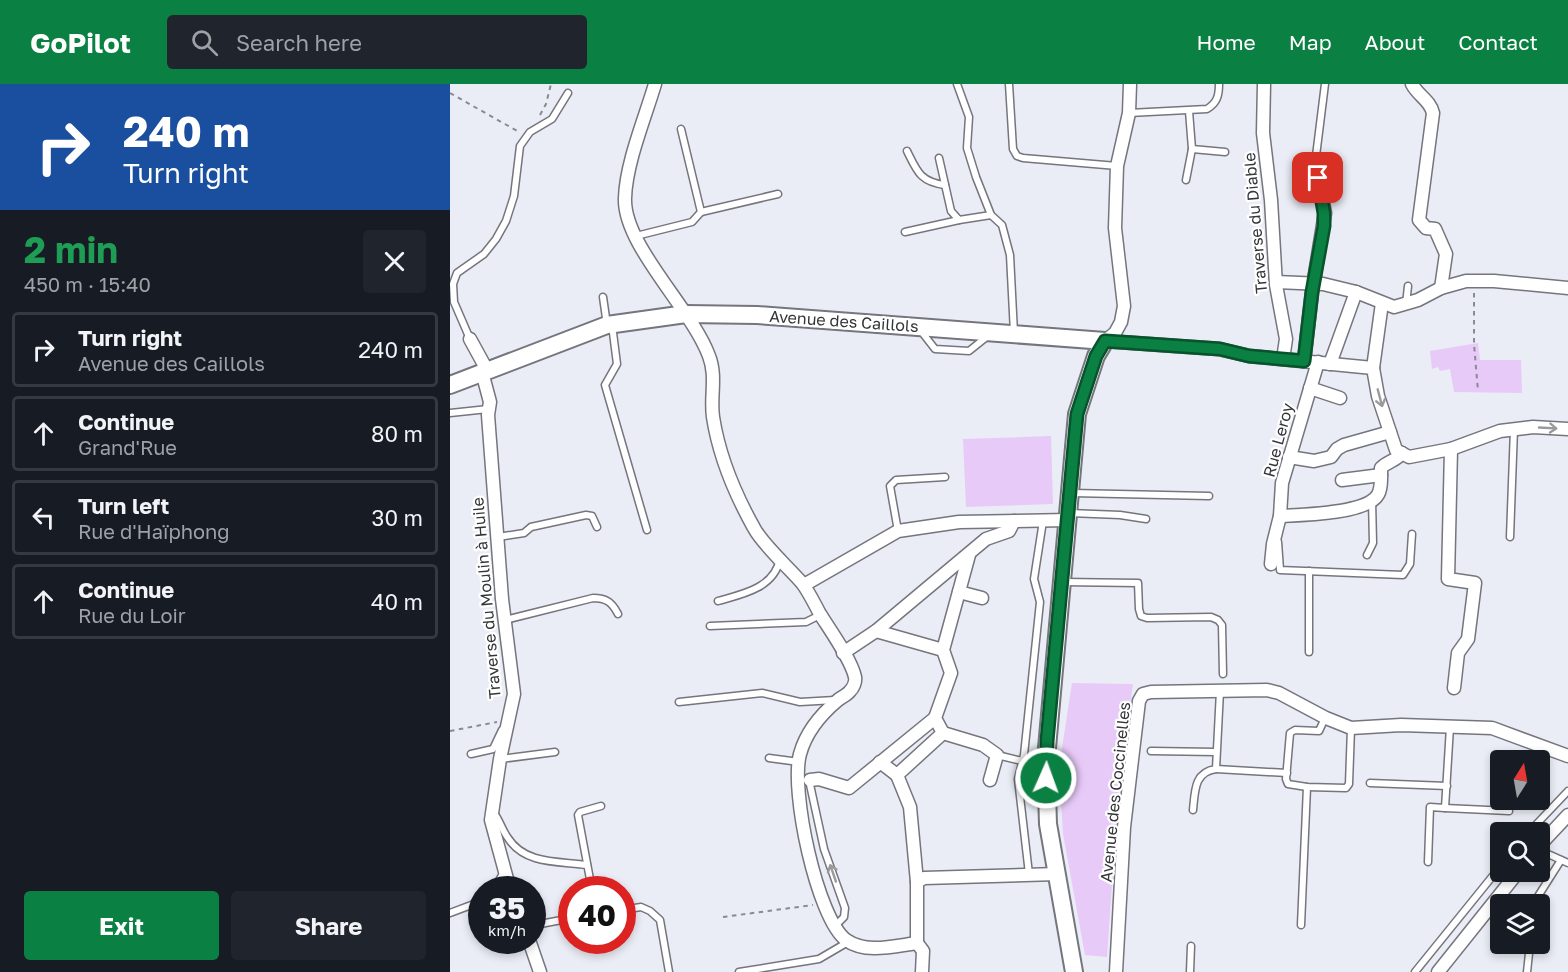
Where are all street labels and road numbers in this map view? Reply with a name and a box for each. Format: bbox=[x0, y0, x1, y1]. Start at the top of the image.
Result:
street label: Traverse du Diable bbox=[1239, 152, 1271, 294]
street label: Avenue des Caillols bbox=[769, 306, 919, 336]
street label: Rue Leroy bbox=[1258, 401, 1298, 479]
street label: Traverse du Moulin à Huile bbox=[467, 496, 505, 700]
street label: Avenue des Coccinelles bbox=[1096, 701, 1134, 883]

